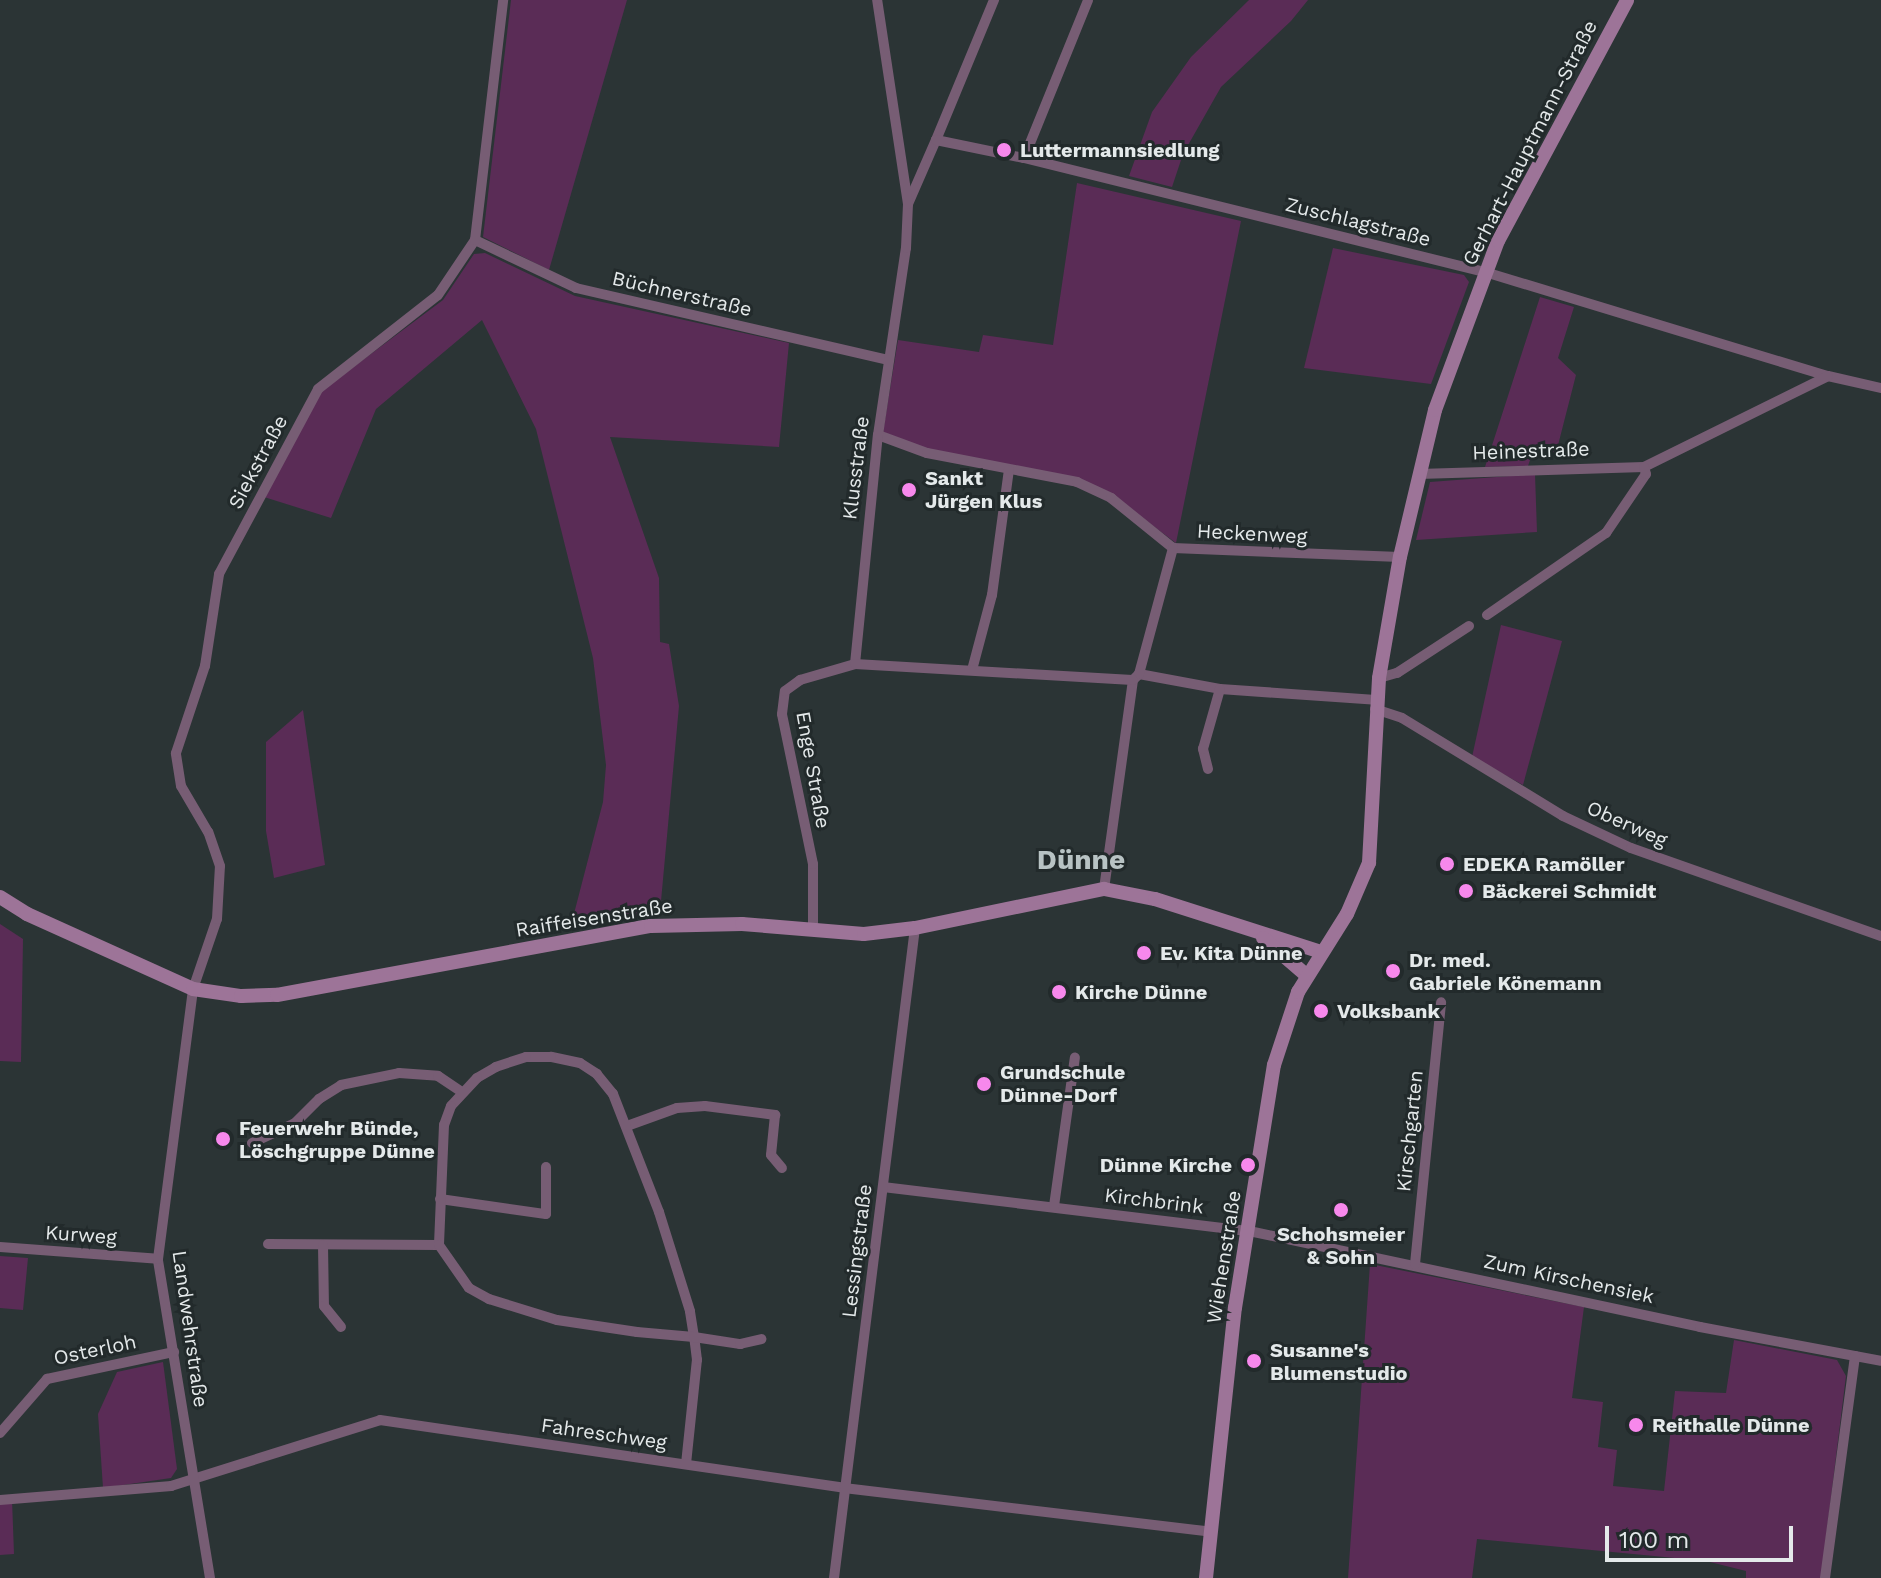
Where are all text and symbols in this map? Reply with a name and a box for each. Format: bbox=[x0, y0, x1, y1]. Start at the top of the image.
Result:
street label: Gerhart-Hauptmann-Straße bbox=[1458, 16, 1602, 270]
place label: Luttermannsiedlung bbox=[1020, 138, 1220, 162]
marker: Luttermannsiedlung bbox=[995, 141, 1013, 159]
street label: Zuschlagstraße bbox=[1283, 192, 1433, 252]
street label: Büchnerstraße bbox=[610, 266, 754, 322]
street label: Siekstraße bbox=[223, 411, 293, 513]
street label: Klusstraße bbox=[838, 415, 874, 521]
street label: Heinestraße bbox=[1472, 437, 1590, 465]
place label: Sankt Jürgen Klus bbox=[925, 466, 1042, 513]
marker: Sankt Jürgen Klus bbox=[900, 481, 918, 499]
street label: Heckenweg bbox=[1196, 519, 1308, 549]
street label: Enge Straße bbox=[791, 710, 835, 830]
street label: Oberweg bbox=[1583, 796, 1671, 852]
district label: Dünne bbox=[1037, 843, 1125, 877]
place label: EDEKA Ramöller bbox=[1463, 852, 1625, 876]
marker: EDEKA Ramöller bbox=[1438, 855, 1456, 873]
place label: Bäckerei Schmidt bbox=[1482, 879, 1656, 903]
marker: Bäckerei Schmidt bbox=[1457, 882, 1475, 900]
street label: Raiffeisenstraße bbox=[514, 894, 674, 942]
place label: Ev. Kita Dünne bbox=[1160, 941, 1303, 965]
marker: Ev. Kita Dünne bbox=[1135, 944, 1153, 962]
place label: Dr. med. Gabriele Könemann bbox=[1409, 948, 1602, 995]
marker: Dr. med. Gabriele Könemann bbox=[1384, 962, 1402, 980]
place label: Kirche Dünne bbox=[1075, 980, 1207, 1004]
marker: Kirche Dünne bbox=[1050, 983, 1068, 1001]
place label: Volksbank bbox=[1337, 999, 1440, 1023]
marker: Volksbank bbox=[1312, 1002, 1330, 1020]
place label: Grundschule Dünne-Dorf bbox=[1000, 1060, 1125, 1107]
street label: Kirschgarten bbox=[1392, 1069, 1428, 1193]
marker: Grundschule Dünne-Dorf bbox=[975, 1075, 993, 1093]
place label: Feuerwehr Bünde, Löschgruppe Dünne bbox=[239, 1116, 435, 1163]
marker: Feuerwehr Bünde, Löschgruppe Dünne bbox=[214, 1130, 232, 1148]
place label: Dünne Kirche bbox=[1100, 1153, 1232, 1177]
marker: Dünne Kirche bbox=[1239, 1156, 1257, 1174]
street label: Lessingstraße bbox=[837, 1183, 877, 1319]
street label: Kirchbrink bbox=[1103, 1183, 1205, 1219]
street label: Wiehenstraße bbox=[1202, 1189, 1246, 1325]
marker: Schohsmeier & Sohn bbox=[1332, 1201, 1350, 1219]
street label: Kurweg bbox=[44, 1221, 118, 1249]
place label: Schohsmeier & Sohn bbox=[1277, 1222, 1405, 1269]
street label: Landwehrstraße bbox=[167, 1249, 213, 1409]
street label: Zum Kirschensiek bbox=[1482, 1249, 1656, 1309]
street label: Osterloh bbox=[51, 1330, 139, 1370]
place label: Susanne's Blumenstudio bbox=[1270, 1338, 1408, 1385]
marker: Susanne's Blumenstudio bbox=[1245, 1352, 1263, 1370]
street label: Fahreschweg bbox=[540, 1413, 668, 1455]
place label: Reithalle Dünne bbox=[1652, 1413, 1810, 1437]
marker: Reithalle Dünne bbox=[1627, 1416, 1645, 1434]
scale bar bbox=[1609, 1510, 1797, 1560]
text: 100 m bbox=[1619, 1526, 1689, 1554]

